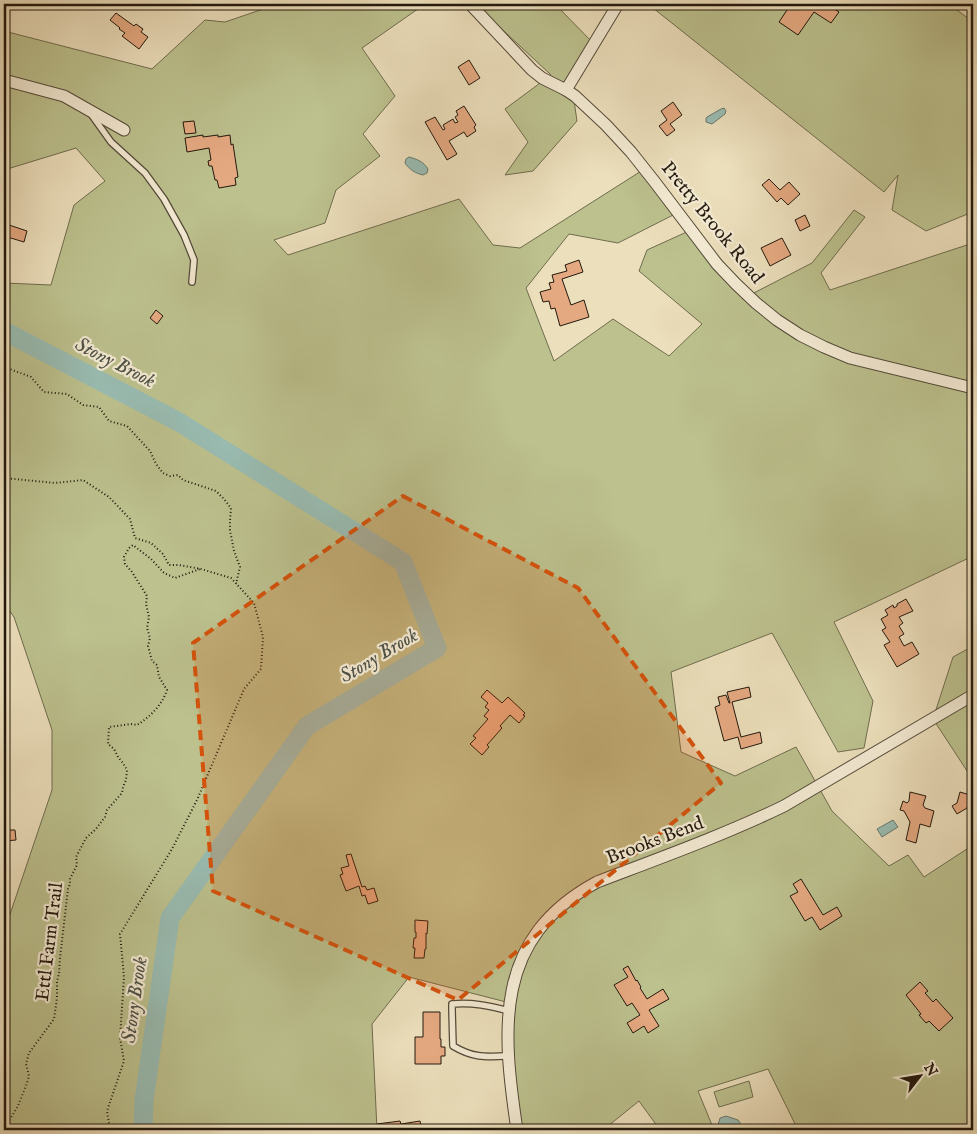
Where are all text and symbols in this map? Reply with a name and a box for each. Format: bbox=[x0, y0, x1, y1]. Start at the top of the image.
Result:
street label: Pretty Brook Road bbox=[655, 157, 769, 290]
water label: Stony Brook bbox=[71, 332, 159, 394]
water label: Stony Brook bbox=[335, 623, 423, 689]
street label: Brooks Bend bbox=[603, 811, 708, 871]
street label: Ettl Farm Trail bbox=[31, 881, 69, 1003]
water label: Stony Brook bbox=[117, 955, 153, 1045]
north arrow bbox=[894, 1052, 944, 1102]
text: N bbox=[919, 1059, 941, 1080]

